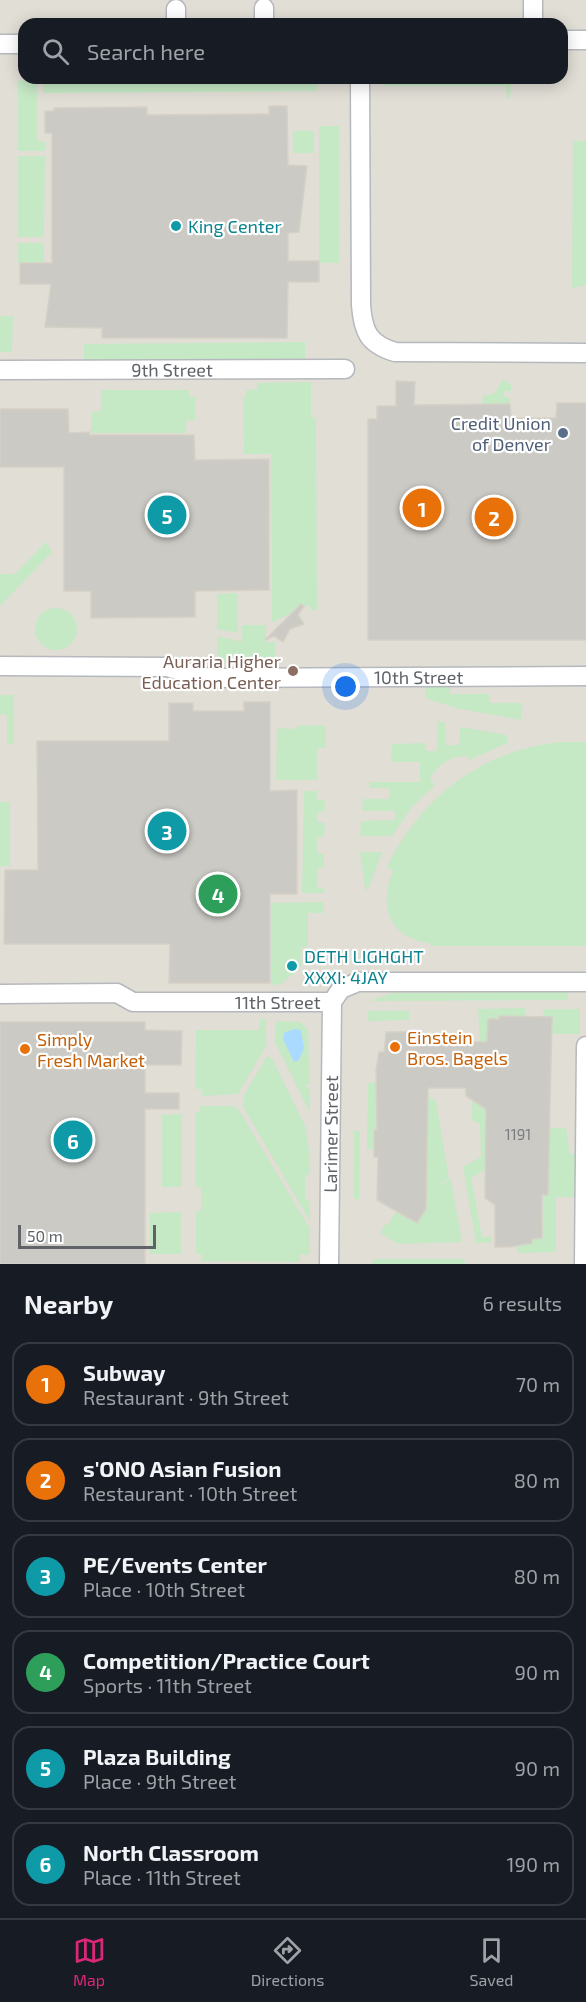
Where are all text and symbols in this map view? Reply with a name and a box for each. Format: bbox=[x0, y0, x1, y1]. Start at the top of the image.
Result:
search box bbox=[18, 18, 568, 84]
icon: search bbox=[39, 35, 72, 68]
text: Search here bbox=[87, 38, 205, 64]
place label: King Center bbox=[188, 215, 282, 237]
marker: King Center bbox=[169, 219, 183, 233]
street label: 9th Street bbox=[131, 358, 213, 381]
place label: Credit Union of Denver bbox=[451, 412, 551, 455]
marker: Credit Union of Denver bbox=[556, 426, 570, 440]
pin: 1 bbox=[402, 486, 442, 530]
pin: 5 bbox=[148, 492, 186, 538]
pin: 2 bbox=[474, 494, 514, 540]
place label: Auraria Higher Education Center bbox=[142, 650, 281, 693]
marker: Auraria Higher Education Center bbox=[286, 664, 300, 678]
street label: 10th Street bbox=[374, 666, 463, 688]
your location bbox=[331, 672, 360, 701]
pin: 3 bbox=[148, 808, 186, 854]
pin: 4 bbox=[198, 872, 238, 916]
place label: DETH LIGHGHT XXXI: 4JAY bbox=[304, 945, 424, 988]
marker: DETH LIGHGHT XXXI: 4JAY bbox=[285, 959, 299, 973]
street label: 11th Street bbox=[235, 991, 321, 1013]
place label: Einstein Bros. Bagels bbox=[407, 1026, 508, 1069]
place label: Simply Fresh Market bbox=[37, 1028, 145, 1071]
marker: Einstein Bros. Bagels bbox=[388, 1040, 402, 1054]
marker: Simply Fresh Market bbox=[18, 1042, 32, 1056]
street label: Larimer Street bbox=[319, 1075, 342, 1193]
pin: 6 bbox=[54, 1118, 92, 1162]
house number: 1191 bbox=[505, 1125, 531, 1143]
scale bar bbox=[18, 1222, 156, 1250]
text: 50 m bbox=[27, 1226, 63, 1245]
text: Nearby bbox=[24, 1288, 113, 1319]
text: 6 results bbox=[482, 1291, 562, 1315]
text: Subway bbox=[83, 1359, 165, 1385]
text: 1 bbox=[41, 1372, 50, 1396]
text: 70 m bbox=[516, 1372, 560, 1396]
text: Restaurant · 9th Street bbox=[83, 1385, 289, 1409]
text: s'ONO Asian Fusion bbox=[83, 1455, 281, 1481]
text: 2 bbox=[40, 1468, 51, 1492]
text: 80 m bbox=[514, 1468, 560, 1492]
text: Restaurant · 10th Street bbox=[83, 1481, 297, 1505]
text: PE/Events Center bbox=[83, 1551, 267, 1577]
text: 3 bbox=[40, 1564, 51, 1588]
text: 80 m bbox=[514, 1564, 560, 1588]
text: Place · 10th Street bbox=[83, 1577, 245, 1601]
text: Competition/Practice Court bbox=[83, 1647, 370, 1673]
text: 4 bbox=[39, 1660, 52, 1684]
text: 90 m bbox=[515, 1660, 560, 1684]
text: Sports · 11th Street bbox=[83, 1673, 252, 1697]
text: Plaza Building bbox=[83, 1743, 231, 1769]
text: 5 bbox=[40, 1756, 51, 1780]
text: 90 m bbox=[515, 1756, 560, 1780]
text: Place · 9th Street bbox=[83, 1769, 236, 1793]
text: North Classroom bbox=[83, 1839, 259, 1865]
text: 6 bbox=[40, 1852, 51, 1876]
text: 190 m bbox=[507, 1852, 560, 1876]
text: Place · 11th Street bbox=[83, 1865, 241, 1889]
tab: Map bbox=[73, 1934, 106, 1989]
tab: Directions bbox=[251, 1934, 324, 1989]
tab: Saved bbox=[470, 1934, 513, 1989]

